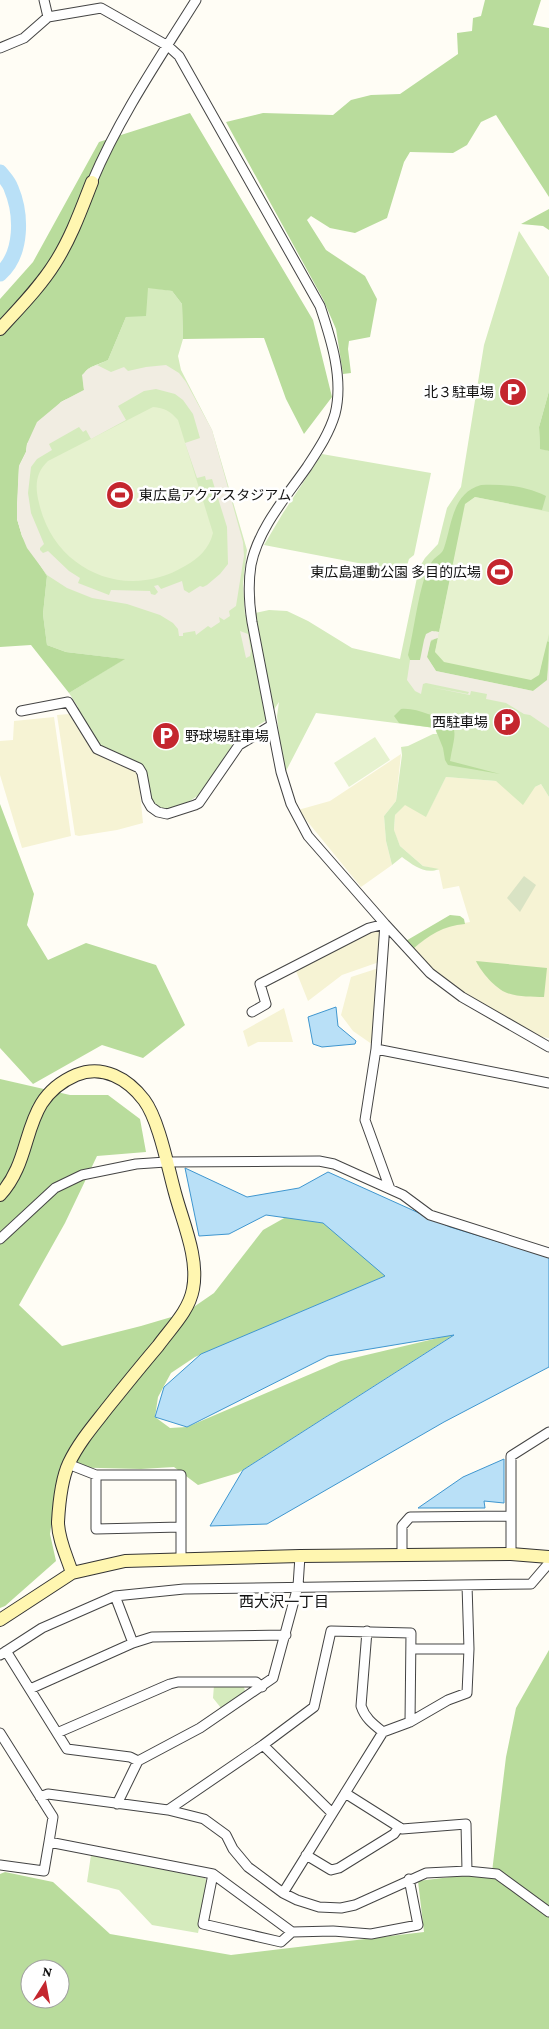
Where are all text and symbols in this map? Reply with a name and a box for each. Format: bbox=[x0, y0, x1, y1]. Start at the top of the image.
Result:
parking icon: 北３駐車場 bbox=[498, 377, 528, 407]
place label: 北３駐車場 bbox=[424, 384, 494, 400]
sports icon: 東広島アクアスタジアム bbox=[105, 480, 135, 510]
place label: 東広島アクアスタジアム bbox=[139, 487, 291, 503]
sports icon: 東広島運動公園 多目的広場 bbox=[485, 557, 515, 587]
place label: 東広島運動公園 多目的広場 bbox=[310, 564, 481, 580]
parking icon: 西駐車場 bbox=[492, 707, 522, 737]
place label: 西駐車場 bbox=[432, 714, 488, 730]
parking icon: 野球場駐車場 bbox=[151, 721, 181, 751]
place label: 野球場駐車場 bbox=[185, 728, 269, 744]
district label: 西大沢一丁目 bbox=[239, 1594, 329, 1610]
north arrow bbox=[20, 1959, 70, 2009]
text: N bbox=[41, 1962, 54, 1980]

